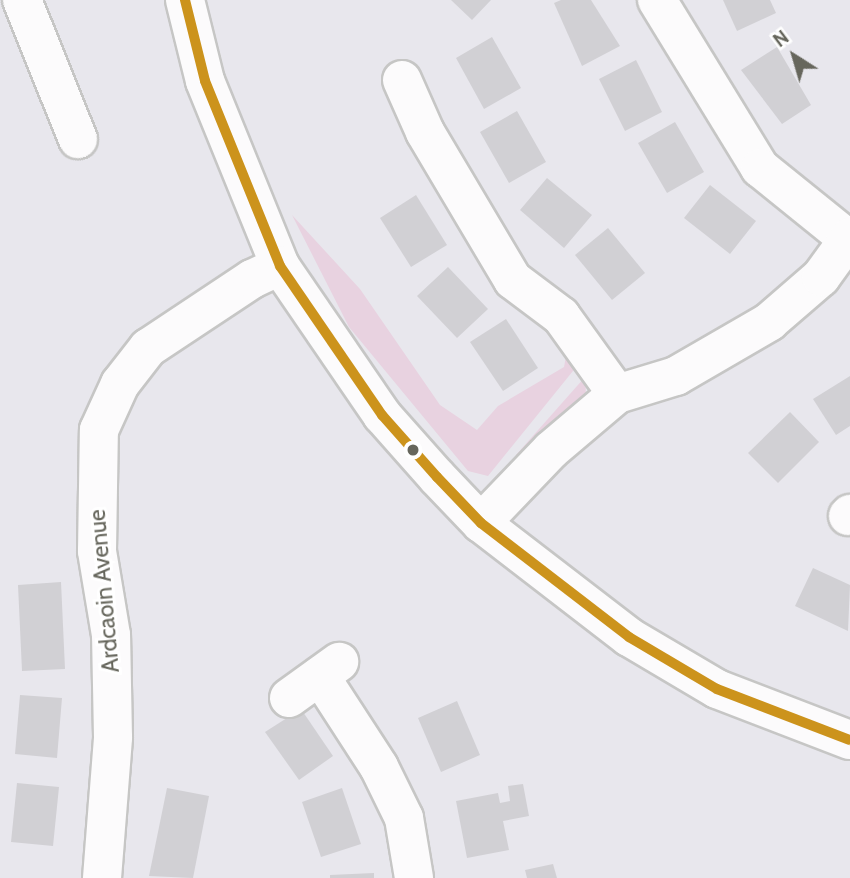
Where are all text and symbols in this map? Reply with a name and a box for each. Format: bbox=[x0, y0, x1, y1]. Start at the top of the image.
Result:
north arrow bbox=[759, 21, 829, 91]
text: N bbox=[769, 26, 793, 52]
unlabelled marker bbox=[406, 443, 420, 457]
street label: Ardcaoin Avenue bbox=[83, 508, 125, 674]

